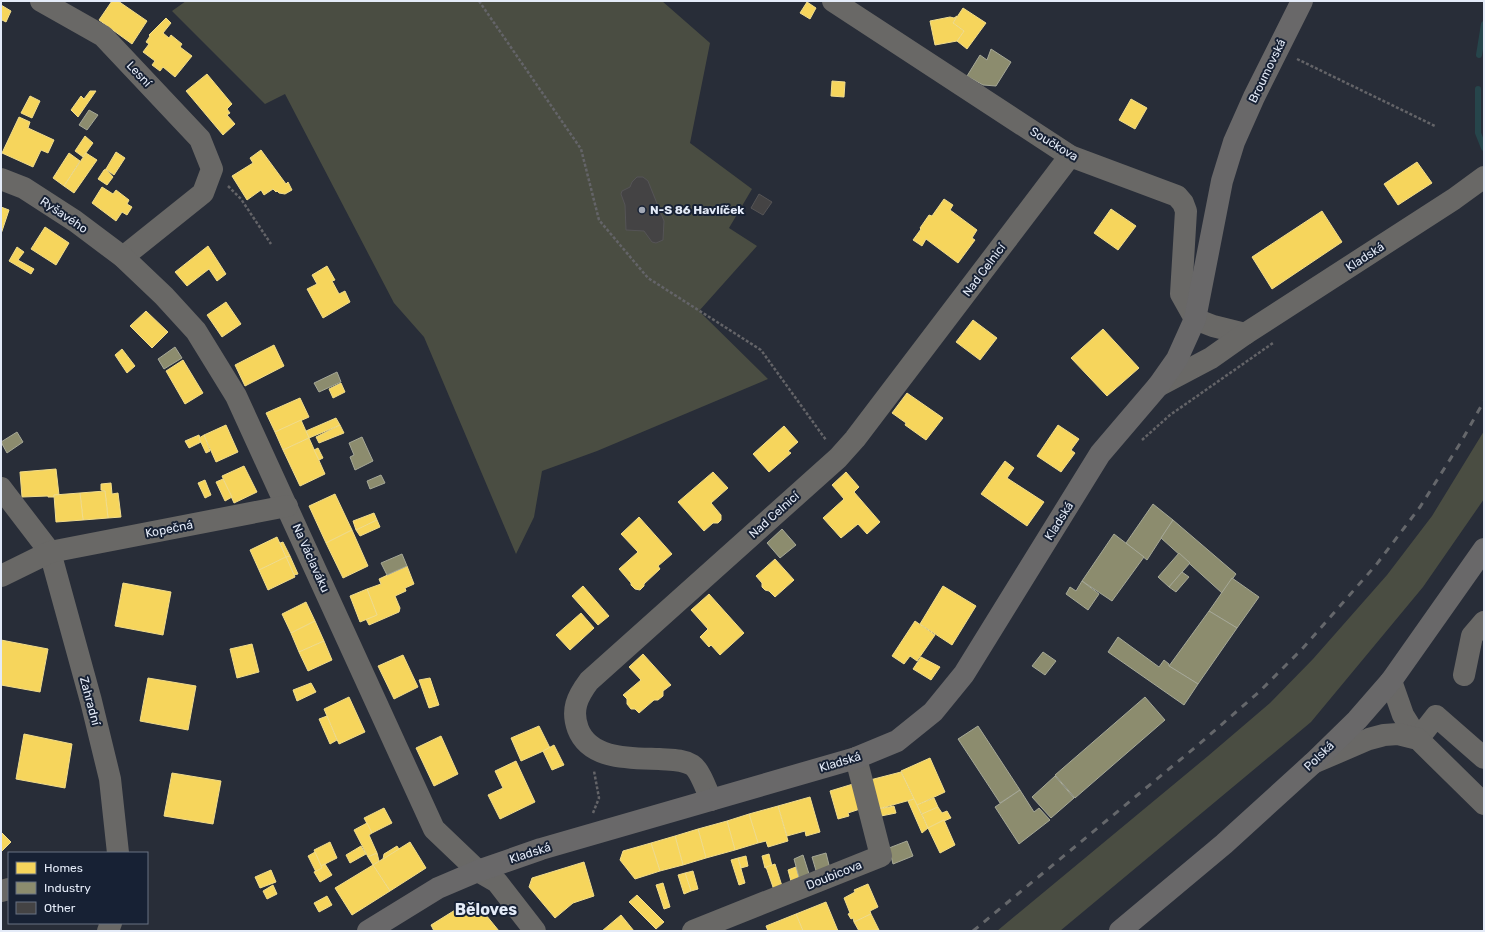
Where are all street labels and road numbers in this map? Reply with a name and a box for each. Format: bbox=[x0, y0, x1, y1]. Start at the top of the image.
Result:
street label: Broumovská bbox=[1246, 37, 1288, 105]
street label: Lesní bbox=[124, 58, 155, 90]
street label: Součkova bbox=[1027, 124, 1081, 164]
street label: Ryšavého bbox=[38, 194, 90, 236]
street label: Kladská bbox=[1343, 239, 1387, 275]
street label: Nad Celnicí bbox=[960, 240, 1009, 299]
street label: Nad Celnicí bbox=[746, 488, 803, 541]
street label: Kladská bbox=[1042, 499, 1076, 543]
street label: Kopečná bbox=[144, 518, 194, 540]
street label: Na Václaváku bbox=[290, 521, 332, 595]
street label: Zahradní bbox=[77, 675, 103, 728]
street label: Polská bbox=[1301, 738, 1337, 774]
street label: Kladská bbox=[818, 749, 862, 775]
street label: Kladská bbox=[508, 840, 552, 866]
street label: Doubicova bbox=[804, 858, 864, 892]

